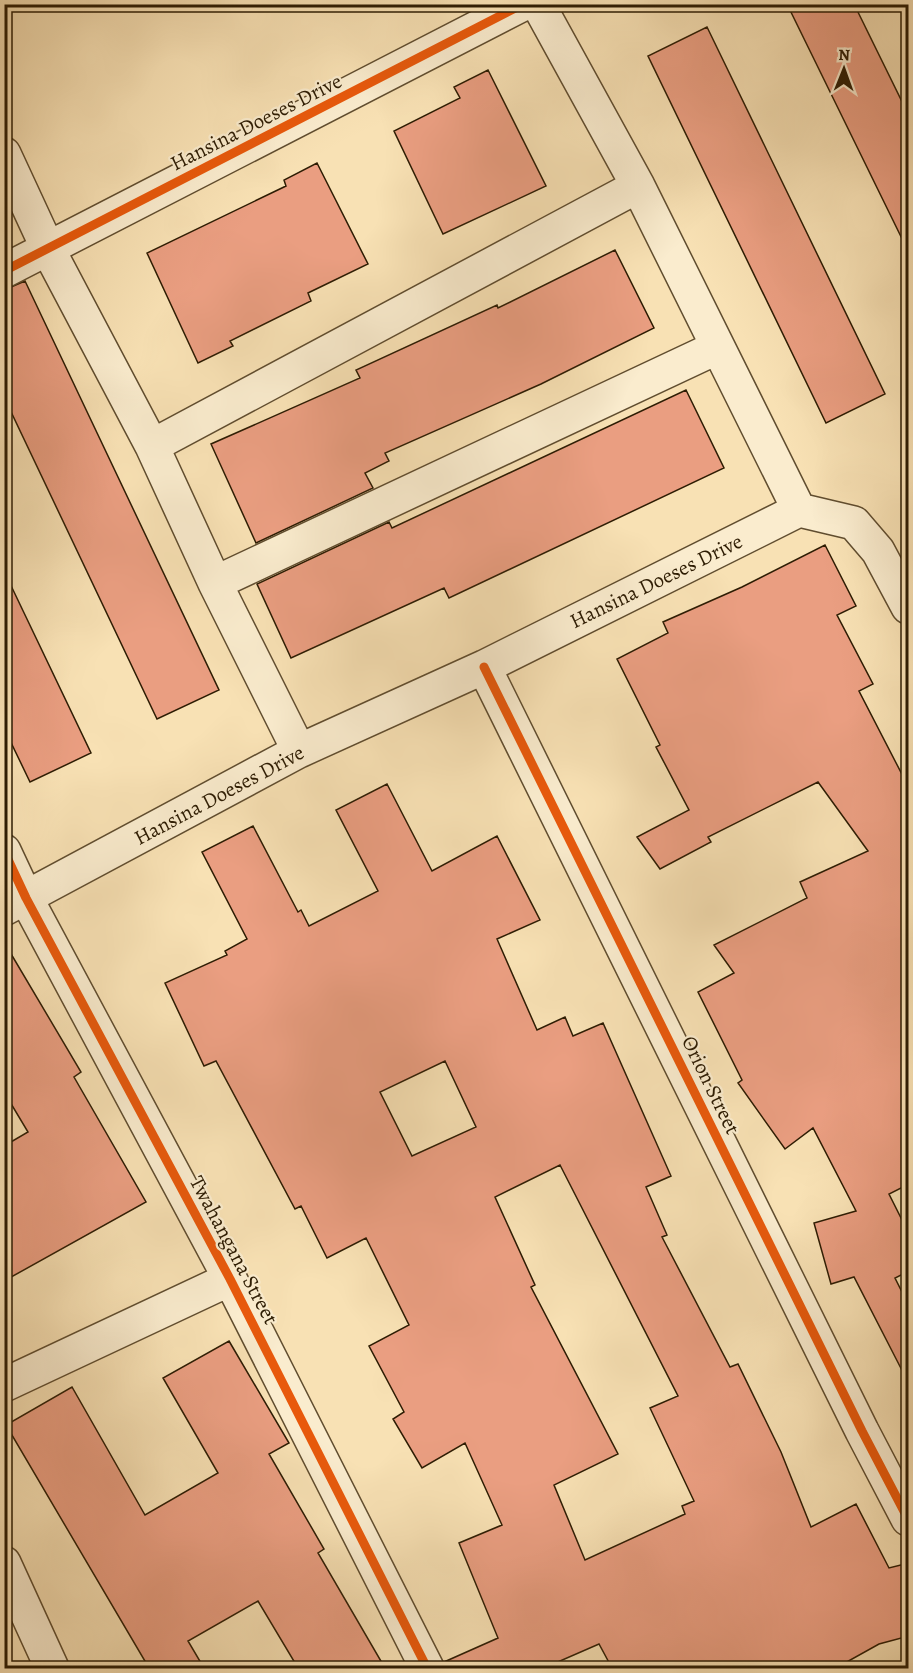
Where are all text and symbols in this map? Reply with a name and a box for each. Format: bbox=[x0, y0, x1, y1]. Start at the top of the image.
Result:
north arrow bbox=[814, 39, 874, 99]
text: N bbox=[838, 44, 851, 66]
street label: Hansina Doeses Drive bbox=[166, 67, 346, 177]
street label: Hansina Doeses Drive bbox=[565, 527, 747, 635]
street label: Hansina Doeses Drive bbox=[129, 738, 309, 852]
street label: Orion Street bbox=[675, 1031, 747, 1139]
street label: Twahangana Street bbox=[183, 1171, 285, 1329]

